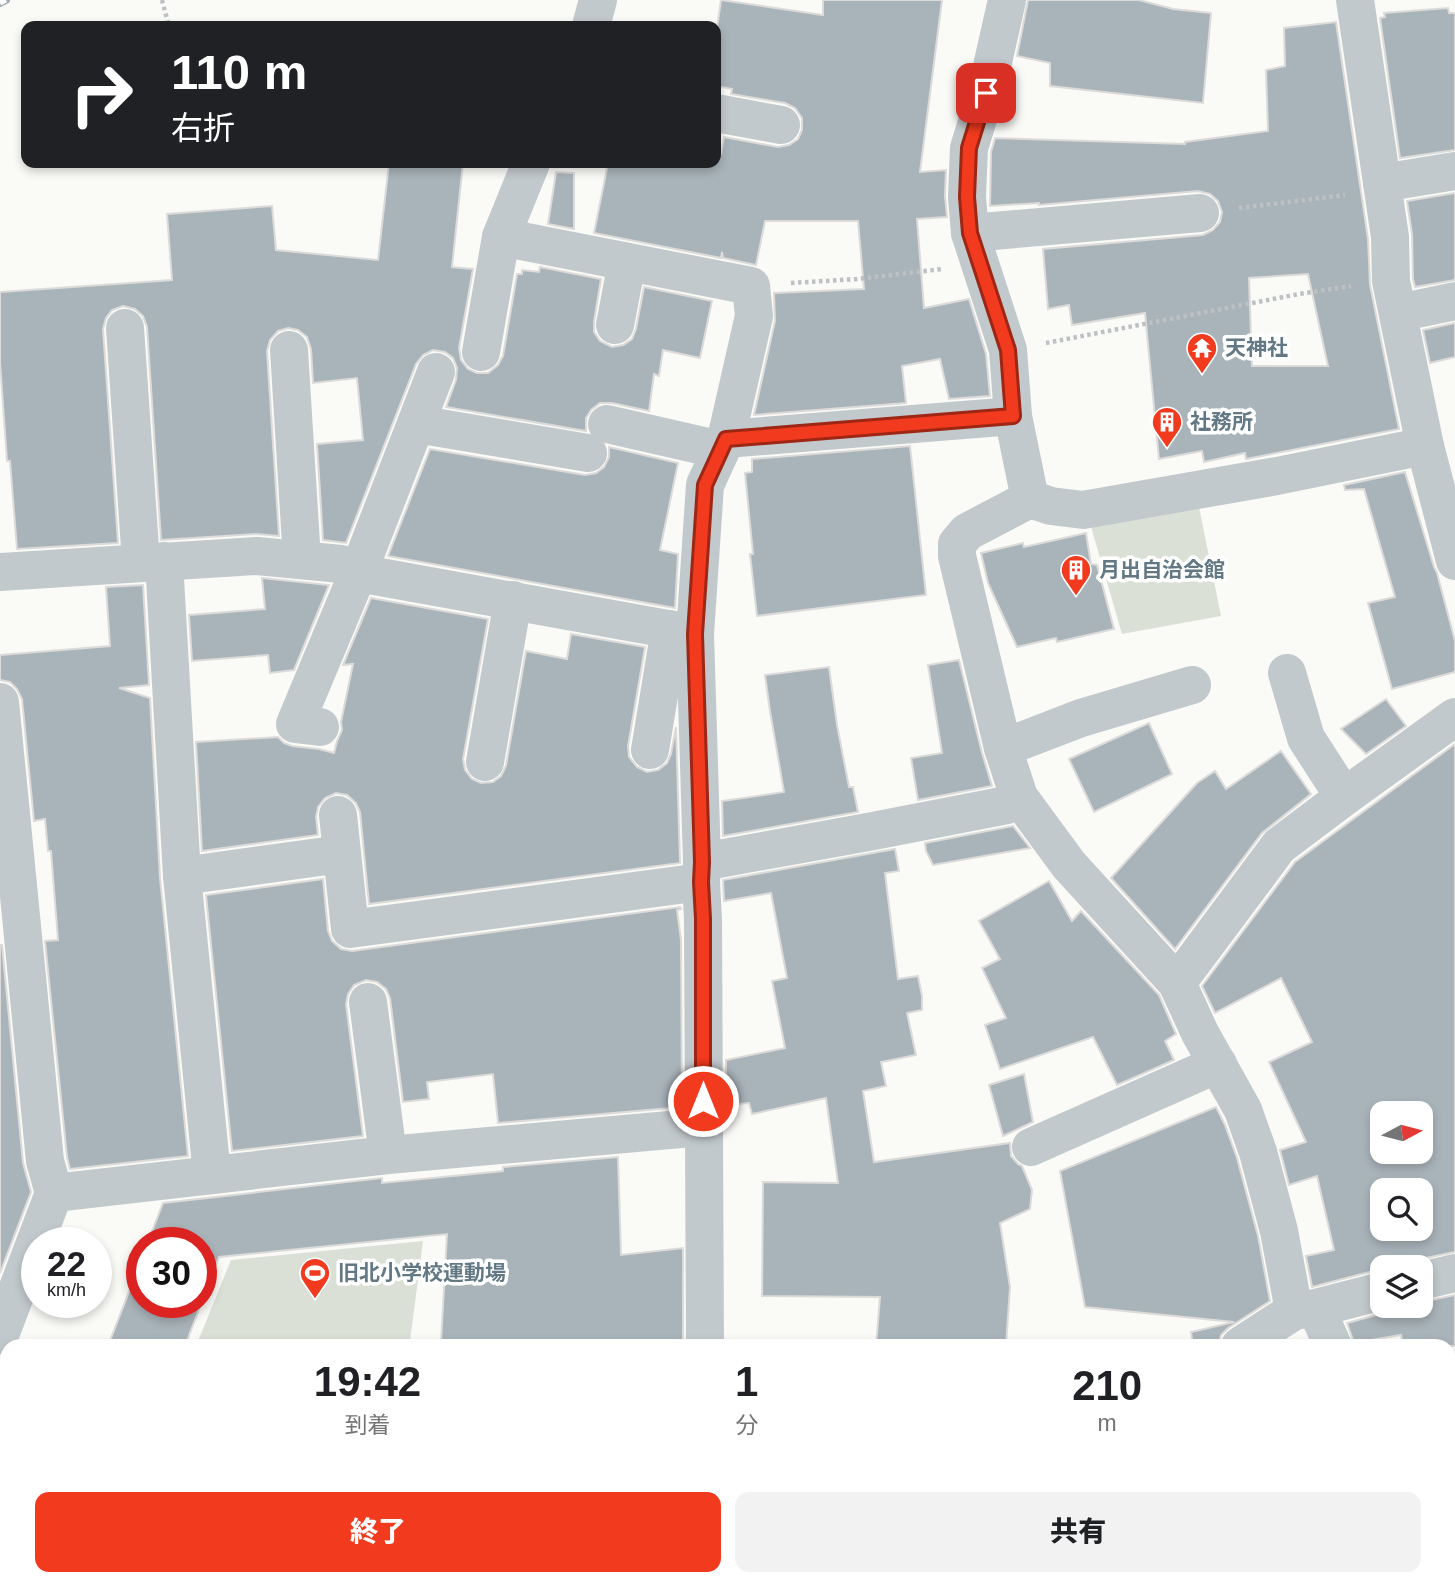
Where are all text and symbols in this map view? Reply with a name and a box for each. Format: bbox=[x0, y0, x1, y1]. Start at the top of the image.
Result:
text: 110 m bbox=[171, 45, 307, 99]
icon: right bbox=[56, 49, 147, 140]
pin bbox=[956, 63, 1016, 123]
icon: arrive bbox=[967, 74, 1005, 112]
text: 右折 bbox=[171, 110, 235, 146]
temple icon: 天神社 bbox=[1185, 331, 1219, 375]
place label: 天神社 bbox=[1225, 336, 1288, 359]
building icon: 社務所 bbox=[1150, 405, 1184, 449]
place label: 社務所 bbox=[1190, 410, 1253, 433]
building icon: 月出自治会館 bbox=[1059, 553, 1093, 597]
place label: 月出自治会館 bbox=[1099, 558, 1225, 581]
position arrow bbox=[666, 1064, 740, 1138]
north arrow bbox=[1370, 1101, 1433, 1164]
map controls bbox=[1370, 1101, 1433, 1318]
button: search bbox=[1370, 1178, 1433, 1241]
speed limit sign: 30 bbox=[126, 1227, 217, 1318]
text: 22 bbox=[47, 1244, 86, 1283]
button: layers bbox=[1370, 1255, 1433, 1318]
sports icon: 旧北小学校運動場 bbox=[298, 1256, 332, 1300]
place label: 旧北小学校運動場 bbox=[338, 1261, 506, 1284]
text: km/h bbox=[47, 1280, 86, 1300]
text: 19:42 bbox=[314, 1358, 421, 1405]
text: 1 bbox=[735, 1358, 758, 1405]
text: 210 bbox=[1072, 1362, 1142, 1409]
text: m bbox=[1098, 1410, 1117, 1436]
text: 到着 bbox=[344, 1412, 390, 1438]
text: 分 bbox=[735, 1412, 758, 1438]
button: 終了 bbox=[35, 1492, 721, 1572]
button: 共有 bbox=[735, 1492, 1421, 1572]

